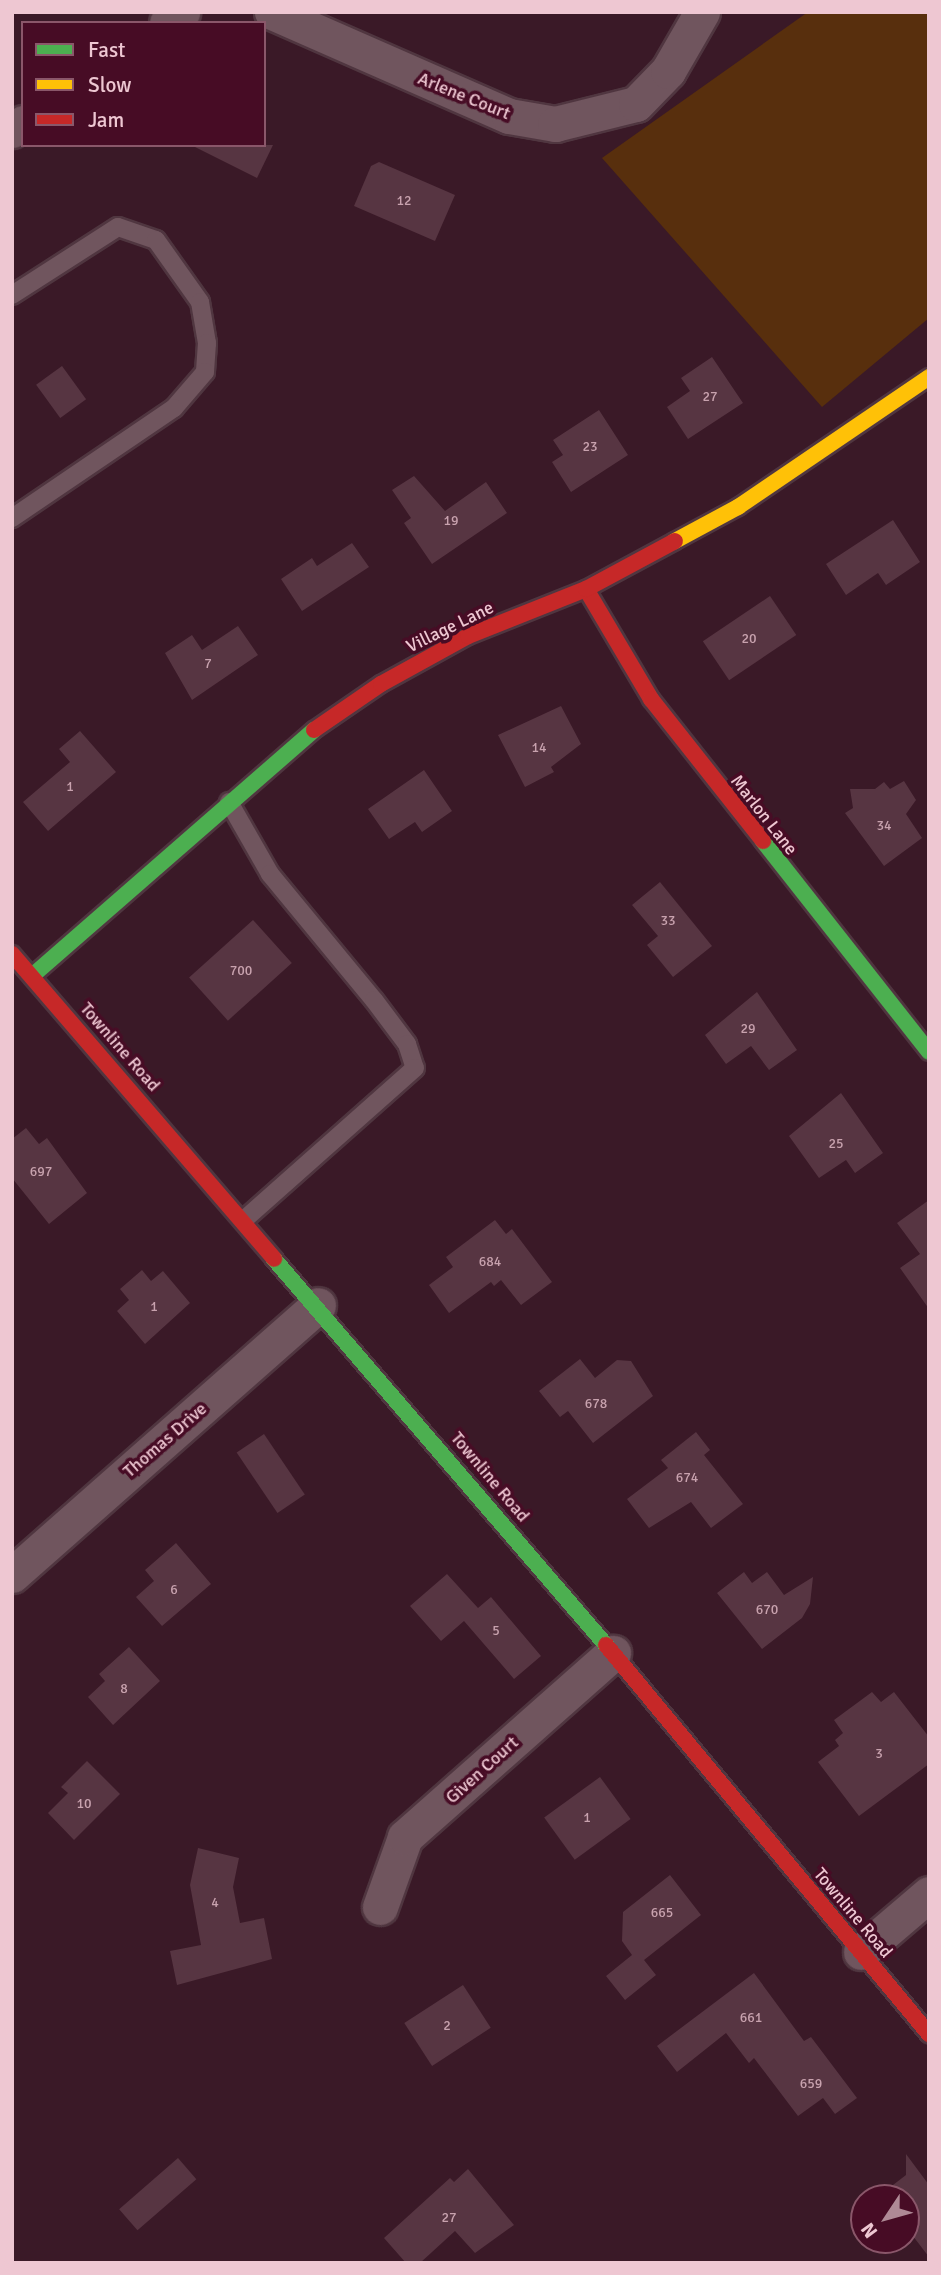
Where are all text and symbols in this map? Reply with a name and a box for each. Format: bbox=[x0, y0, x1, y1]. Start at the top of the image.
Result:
legend bbox=[21, 21, 266, 147]
text: Fast bbox=[88, 37, 125, 63]
street label: Arlene Court bbox=[415, 68, 513, 124]
text: Slow bbox=[88, 72, 132, 98]
text: Jam bbox=[88, 107, 124, 133]
house number: 12 bbox=[396, 193, 412, 209]
house number: 27 bbox=[702, 389, 718, 405]
house number: 23 bbox=[582, 439, 598, 455]
house number: 19 bbox=[443, 513, 459, 529]
street label: Village Lane bbox=[403, 597, 497, 657]
house number: 20 bbox=[741, 631, 757, 647]
house number: 7 bbox=[204, 656, 212, 672]
house number: 14 bbox=[531, 740, 547, 756]
street label: Marlon Lane bbox=[726, 771, 802, 859]
house number: 1 bbox=[66, 779, 74, 795]
house number: 34 bbox=[876, 818, 892, 834]
house number: 33 bbox=[660, 913, 676, 929]
house number: 700 bbox=[230, 963, 252, 979]
street label: Townline Road bbox=[76, 998, 164, 1096]
house number: 29 bbox=[740, 1021, 756, 1037]
house number: 25 bbox=[828, 1136, 844, 1152]
house number: 697 bbox=[30, 1164, 52, 1180]
house number: 684 bbox=[479, 1254, 501, 1270]
house number: 1 bbox=[150, 1299, 158, 1315]
house number: 678 bbox=[585, 1396, 607, 1412]
street label: Thomas Drive bbox=[119, 1398, 211, 1482]
street label: Townline Road bbox=[446, 1428, 534, 1526]
house number: 674 bbox=[676, 1470, 698, 1486]
house number: 6 bbox=[170, 1582, 178, 1598]
house number: 670 bbox=[756, 1602, 778, 1618]
house number: 5 bbox=[492, 1623, 500, 1639]
house number: 8 bbox=[120, 1681, 128, 1697]
street label: Given Court bbox=[441, 1732, 523, 1808]
house number: 3 bbox=[875, 1746, 883, 1762]
house number: 10 bbox=[76, 1796, 92, 1812]
house number: 1 bbox=[583, 1810, 591, 1826]
street label: Townline Road bbox=[809, 1864, 897, 1962]
house number: 4 bbox=[211, 1895, 219, 1911]
house number: 665 bbox=[651, 1905, 673, 1921]
house number: 661 bbox=[740, 2010, 762, 2026]
house number: 2 bbox=[443, 2018, 451, 2034]
house number: 659 bbox=[800, 2076, 822, 2092]
north arrow bbox=[850, 2184, 920, 2254]
house number: 27 bbox=[441, 2210, 457, 2226]
text: N bbox=[856, 2218, 883, 2243]

